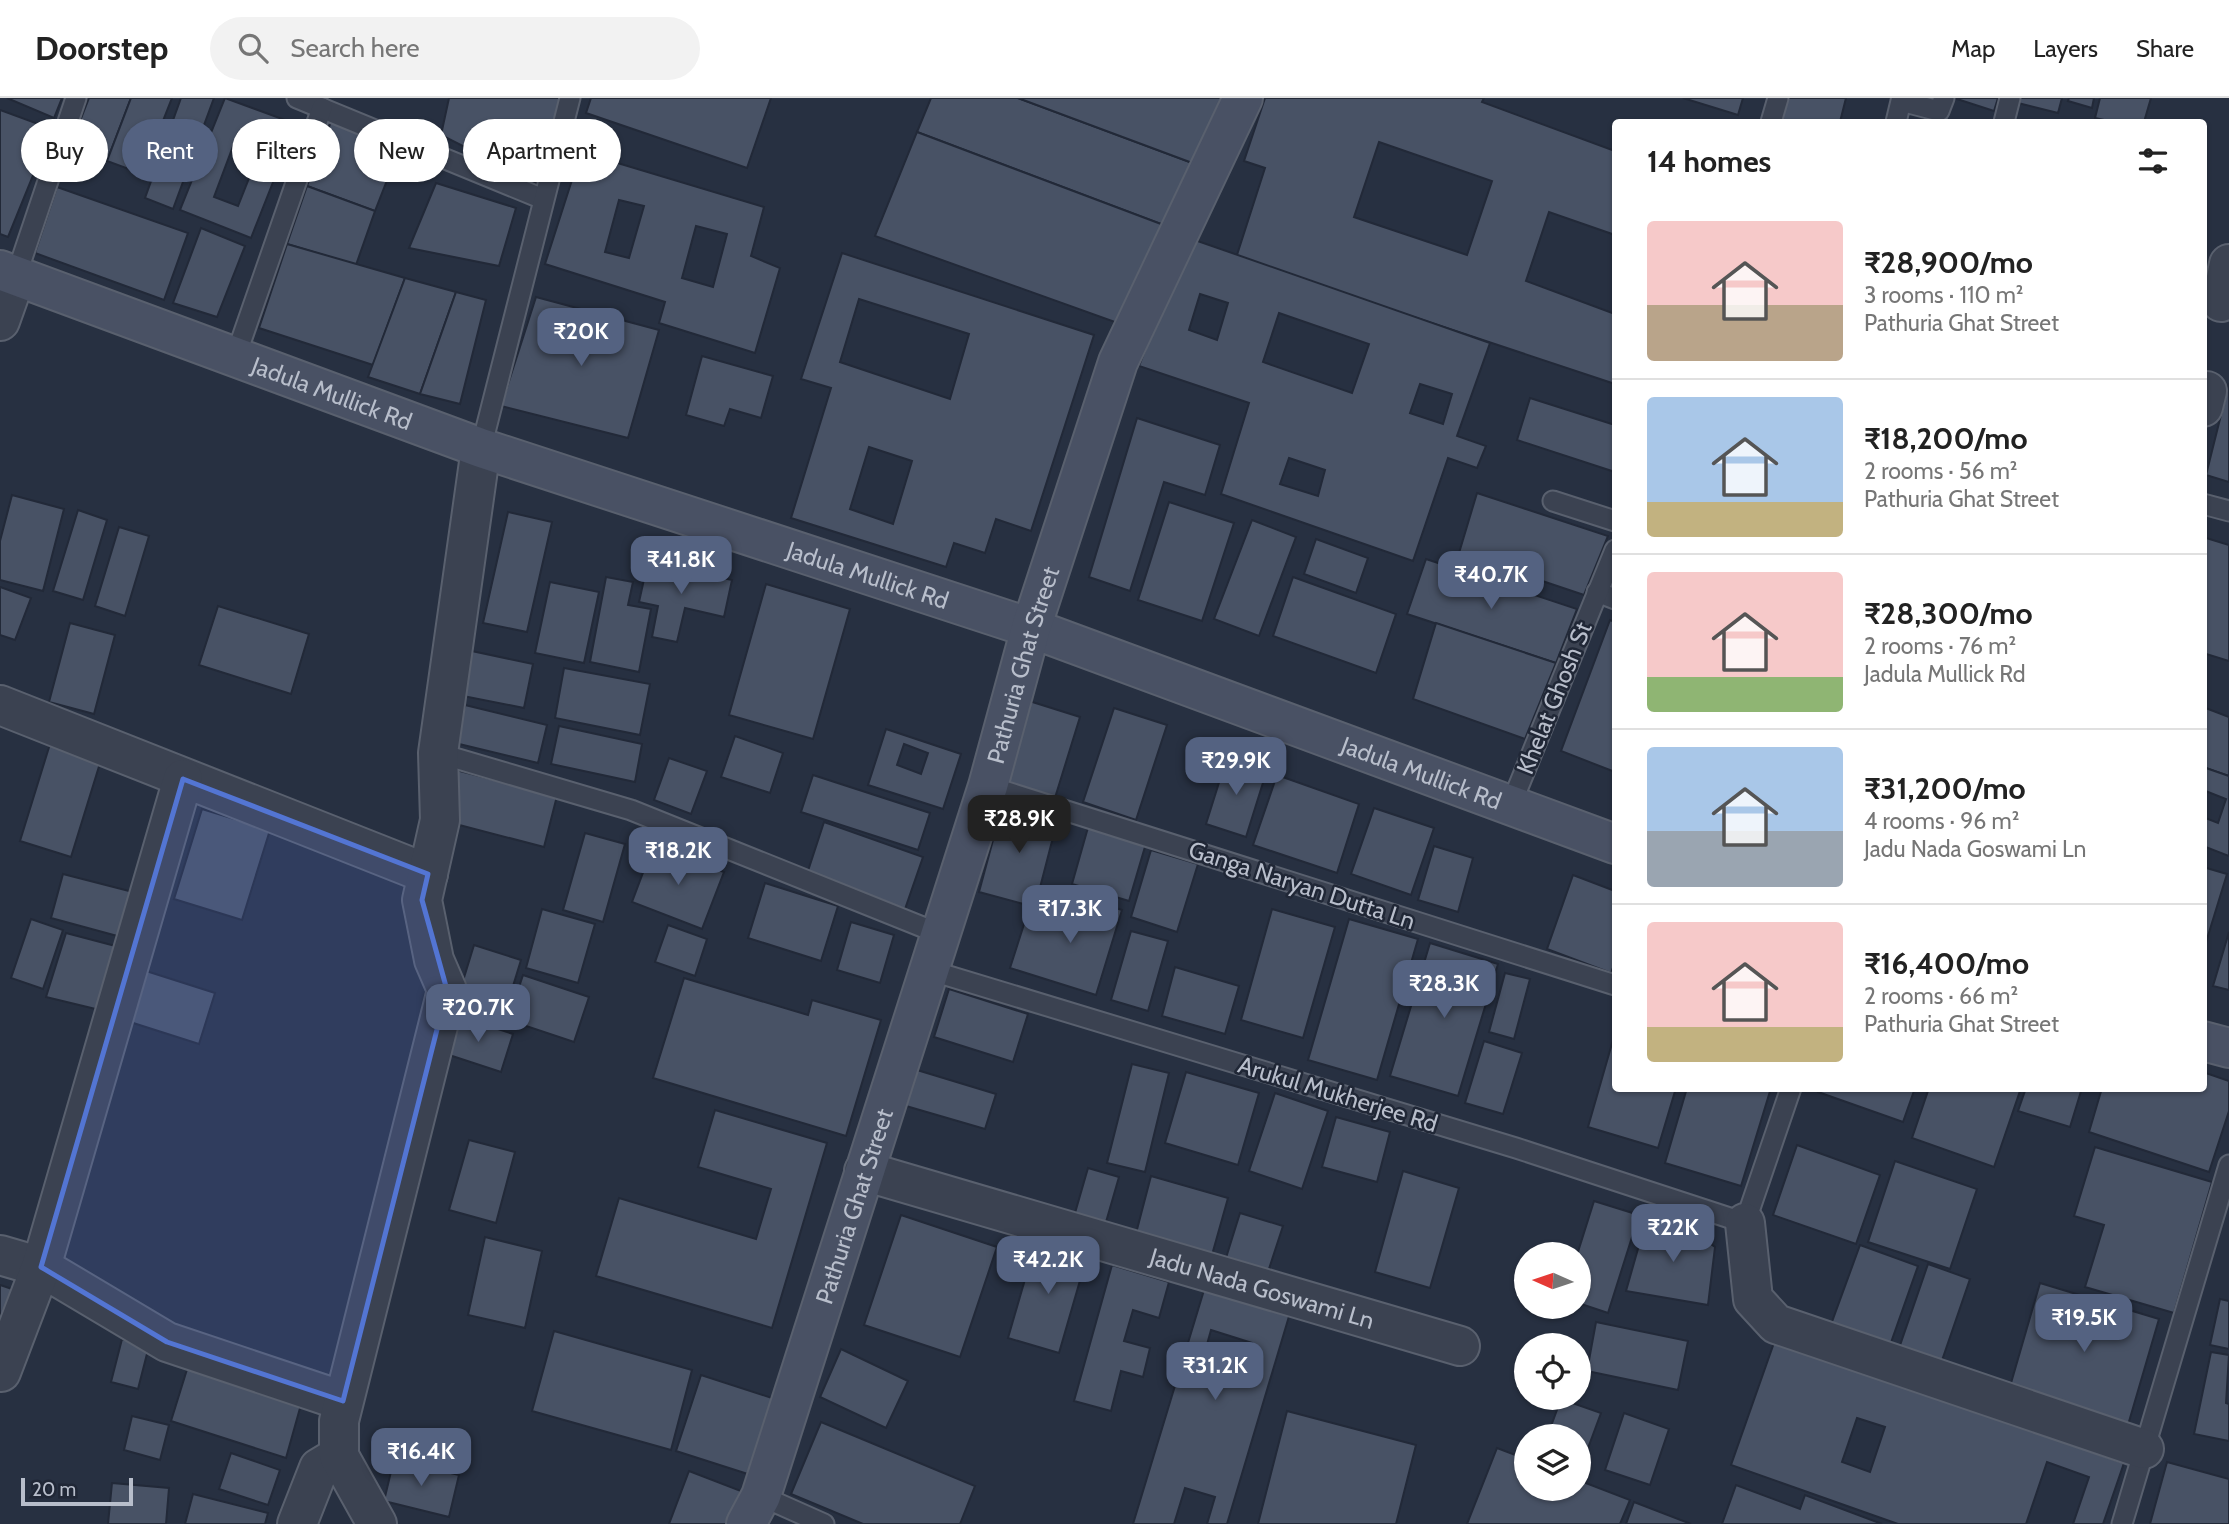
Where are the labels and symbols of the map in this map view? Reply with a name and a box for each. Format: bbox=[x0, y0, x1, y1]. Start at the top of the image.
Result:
pin: ₹20K bbox=[540, 308, 622, 368]
street label: Jadula Mullick Rd bbox=[247, 350, 416, 436]
street label: Jadula Mullick Rd bbox=[782, 534, 953, 615]
pin: ₹41.8K bbox=[624, 536, 738, 596]
pin: ₹40.7K bbox=[1434, 552, 1548, 611]
street label: Pathuria Ghat Street bbox=[980, 563, 1065, 767]
street label: Khelat Ghosh St bbox=[1510, 618, 1598, 778]
street label: Jadula Mullick Rd bbox=[1337, 729, 1506, 815]
pin: ₹29.9K bbox=[1179, 738, 1293, 797]
pin: ₹28.9K bbox=[962, 796, 1076, 855]
pin: ₹18.2K bbox=[621, 828, 735, 887]
street label: Ganga Naryan Dutta Ln bbox=[1185, 835, 1419, 935]
pin: ₹17.3K bbox=[1013, 886, 1127, 945]
pin: ₹28.3K bbox=[1387, 960, 1501, 1020]
pin: ₹20.7K bbox=[421, 984, 535, 1044]
street label: Arukul Mukherjee Rd bbox=[1235, 1050, 1441, 1138]
street label: Pathuria Ghat Street bbox=[809, 1105, 898, 1308]
pin: ₹22K bbox=[1632, 1204, 1714, 1264]
pin: ₹42.2K bbox=[991, 1236, 1105, 1296]
street label: Jadu Nada Goswami Ln bbox=[1146, 1241, 1378, 1335]
north arrow bbox=[1514, 1242, 1591, 1320]
pin: ₹19.5K bbox=[2027, 1294, 2141, 1354]
pin: ₹31.2K bbox=[1158, 1342, 1272, 1402]
pin: ₹16.4K bbox=[364, 1428, 478, 1488]
scale bar bbox=[21, 1475, 133, 1507]

